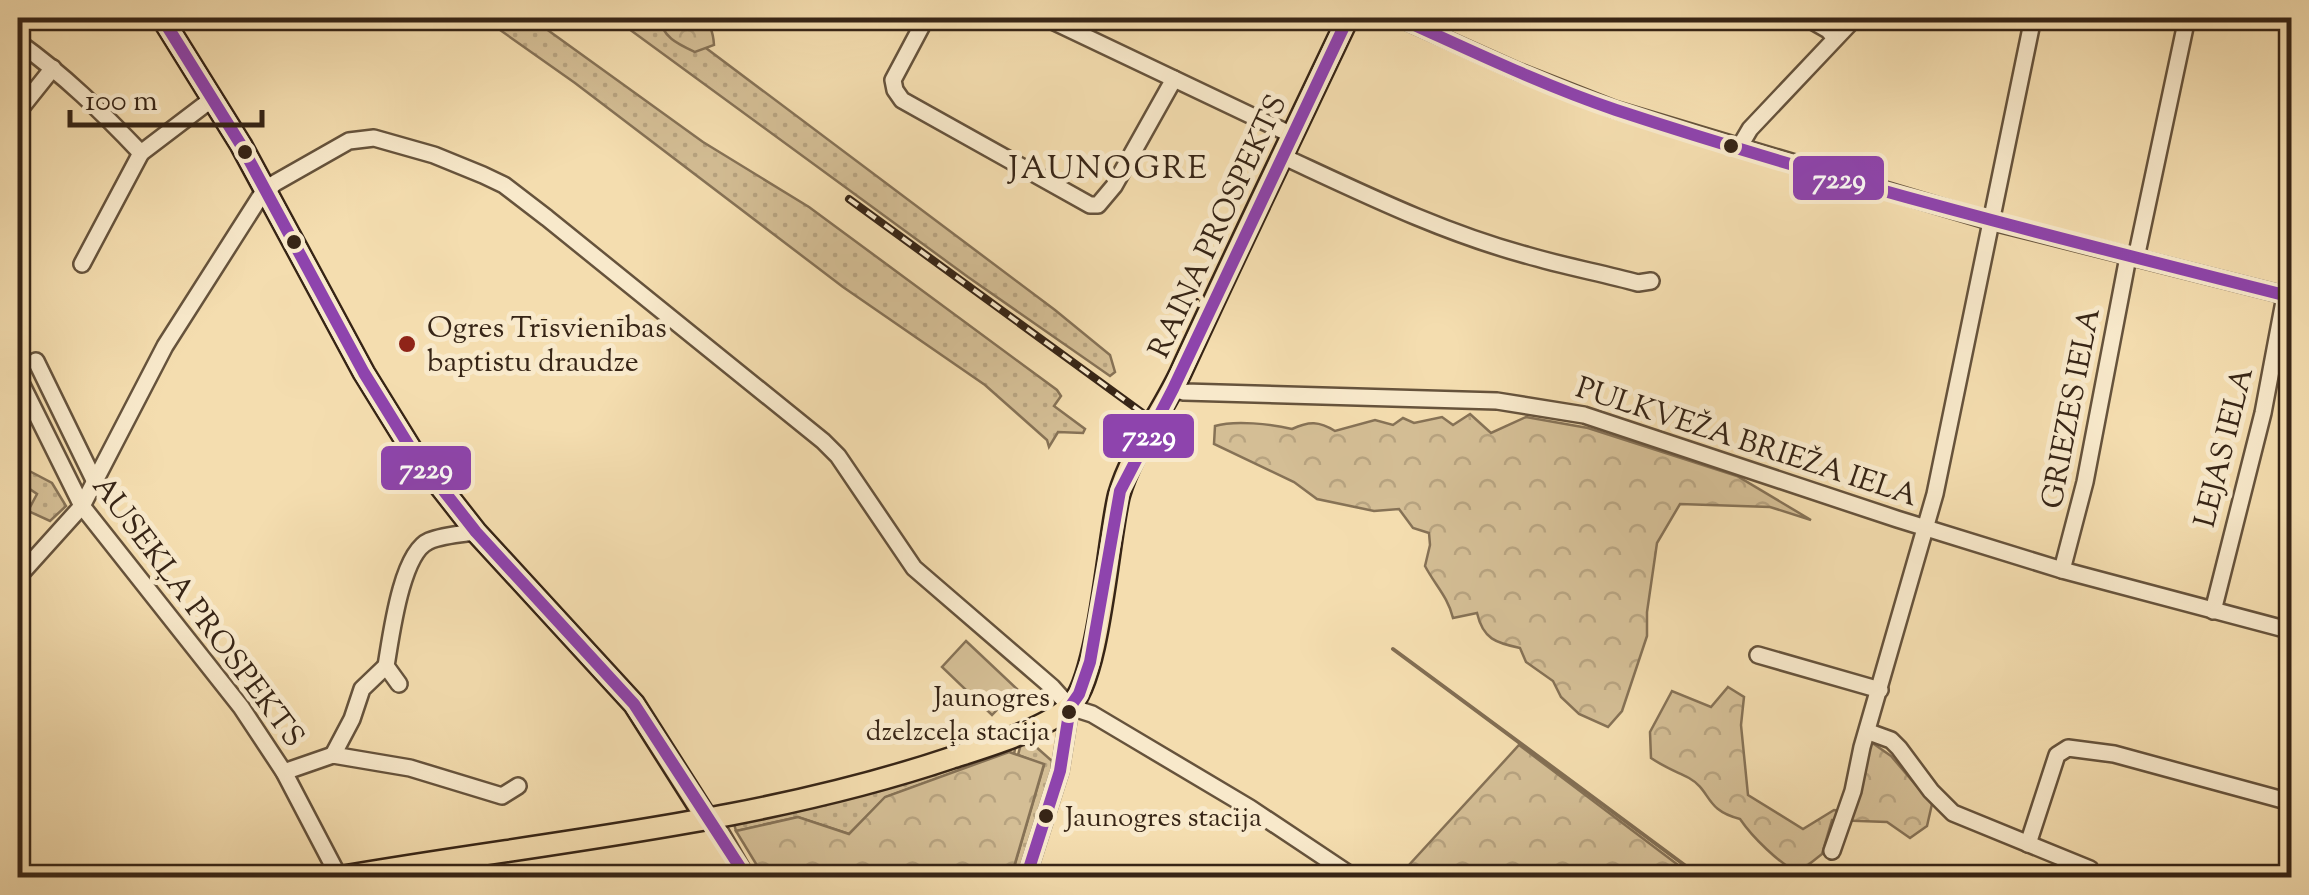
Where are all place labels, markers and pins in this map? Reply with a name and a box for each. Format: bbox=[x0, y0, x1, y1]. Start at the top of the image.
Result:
unlabelled marker bbox=[1721, 136, 1741, 156]
unlabelled marker bbox=[235, 142, 255, 162]
unlabelled marker bbox=[284, 232, 304, 252]
place label: Ogres Trīsvienības baptistu draudze bbox=[427, 308, 667, 385]
marker: Ogres Trīsvienības baptistu draudze bbox=[396, 333, 418, 355]
place label: Jaunogres dzelzceļa stacija bbox=[866, 679, 1050, 753]
marker: Jaunogres dzelzceļa stacija bbox=[1059, 702, 1079, 722]
place label: Jaunogres stacija bbox=[1063, 799, 1262, 839]
marker: Jaunogres stacija bbox=[1036, 806, 1056, 826]

